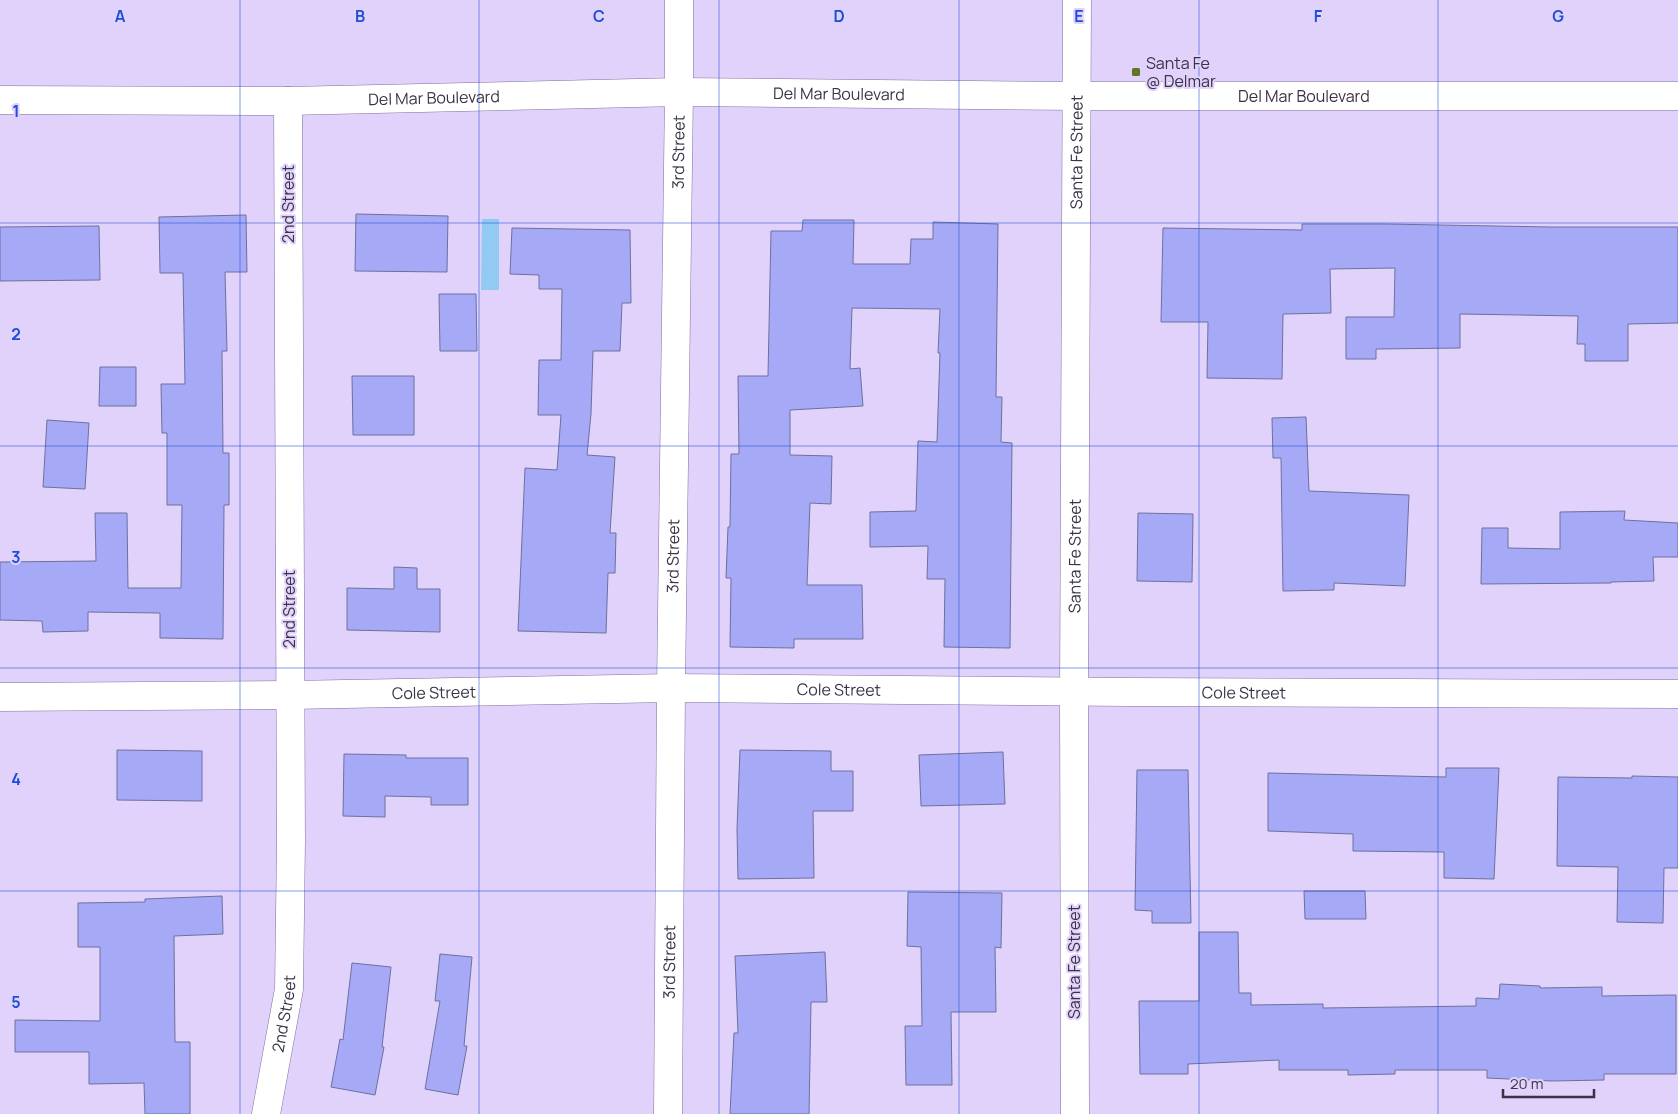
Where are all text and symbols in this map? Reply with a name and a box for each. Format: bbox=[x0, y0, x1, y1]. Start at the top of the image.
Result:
text: A bbox=[115, 5, 126, 27]
text: B bbox=[355, 5, 365, 27]
text: C bbox=[593, 5, 605, 27]
text: D bbox=[833, 5, 845, 27]
text: E bbox=[1074, 5, 1084, 27]
text: F bbox=[1314, 5, 1323, 27]
text: G bbox=[1552, 5, 1564, 27]
place label: Santa Fe @ Delmar bbox=[1146, 52, 1216, 92]
marker: Santa Fe @ Delmar bbox=[1130, 66, 1142, 78]
street label: Del Mar Boulevard bbox=[773, 82, 905, 105]
street label: Del Mar Boulevard bbox=[368, 85, 500, 110]
street label: Del Mar Boulevard bbox=[1238, 85, 1370, 107]
street label: Santa Fe Street bbox=[1065, 95, 1088, 209]
text: 1 bbox=[12, 100, 20, 122]
street label: 3rd Street bbox=[667, 115, 690, 189]
street label: 2nd Street bbox=[277, 165, 299, 243]
text: 2 bbox=[11, 323, 21, 345]
street label: Santa Fe Street bbox=[1063, 499, 1086, 613]
street label: 3rd Street bbox=[661, 519, 684, 593]
text: 3 bbox=[11, 546, 21, 568]
street label: 2nd Street bbox=[278, 570, 300, 648]
street label: Cole Street bbox=[797, 678, 881, 701]
street label: Cole Street bbox=[392, 681, 476, 704]
street label: Cole Street bbox=[1202, 681, 1286, 704]
text: 4 bbox=[11, 768, 21, 790]
street label: Santa Fe Street bbox=[1063, 905, 1085, 1019]
street label: 3rd Street bbox=[658, 925, 680, 999]
street label: 2nd Street bbox=[267, 975, 300, 1054]
text: 5 bbox=[11, 991, 21, 1013]
scale bar bbox=[1503, 1066, 1594, 1098]
text: 20 m bbox=[1510, 1073, 1543, 1094]

